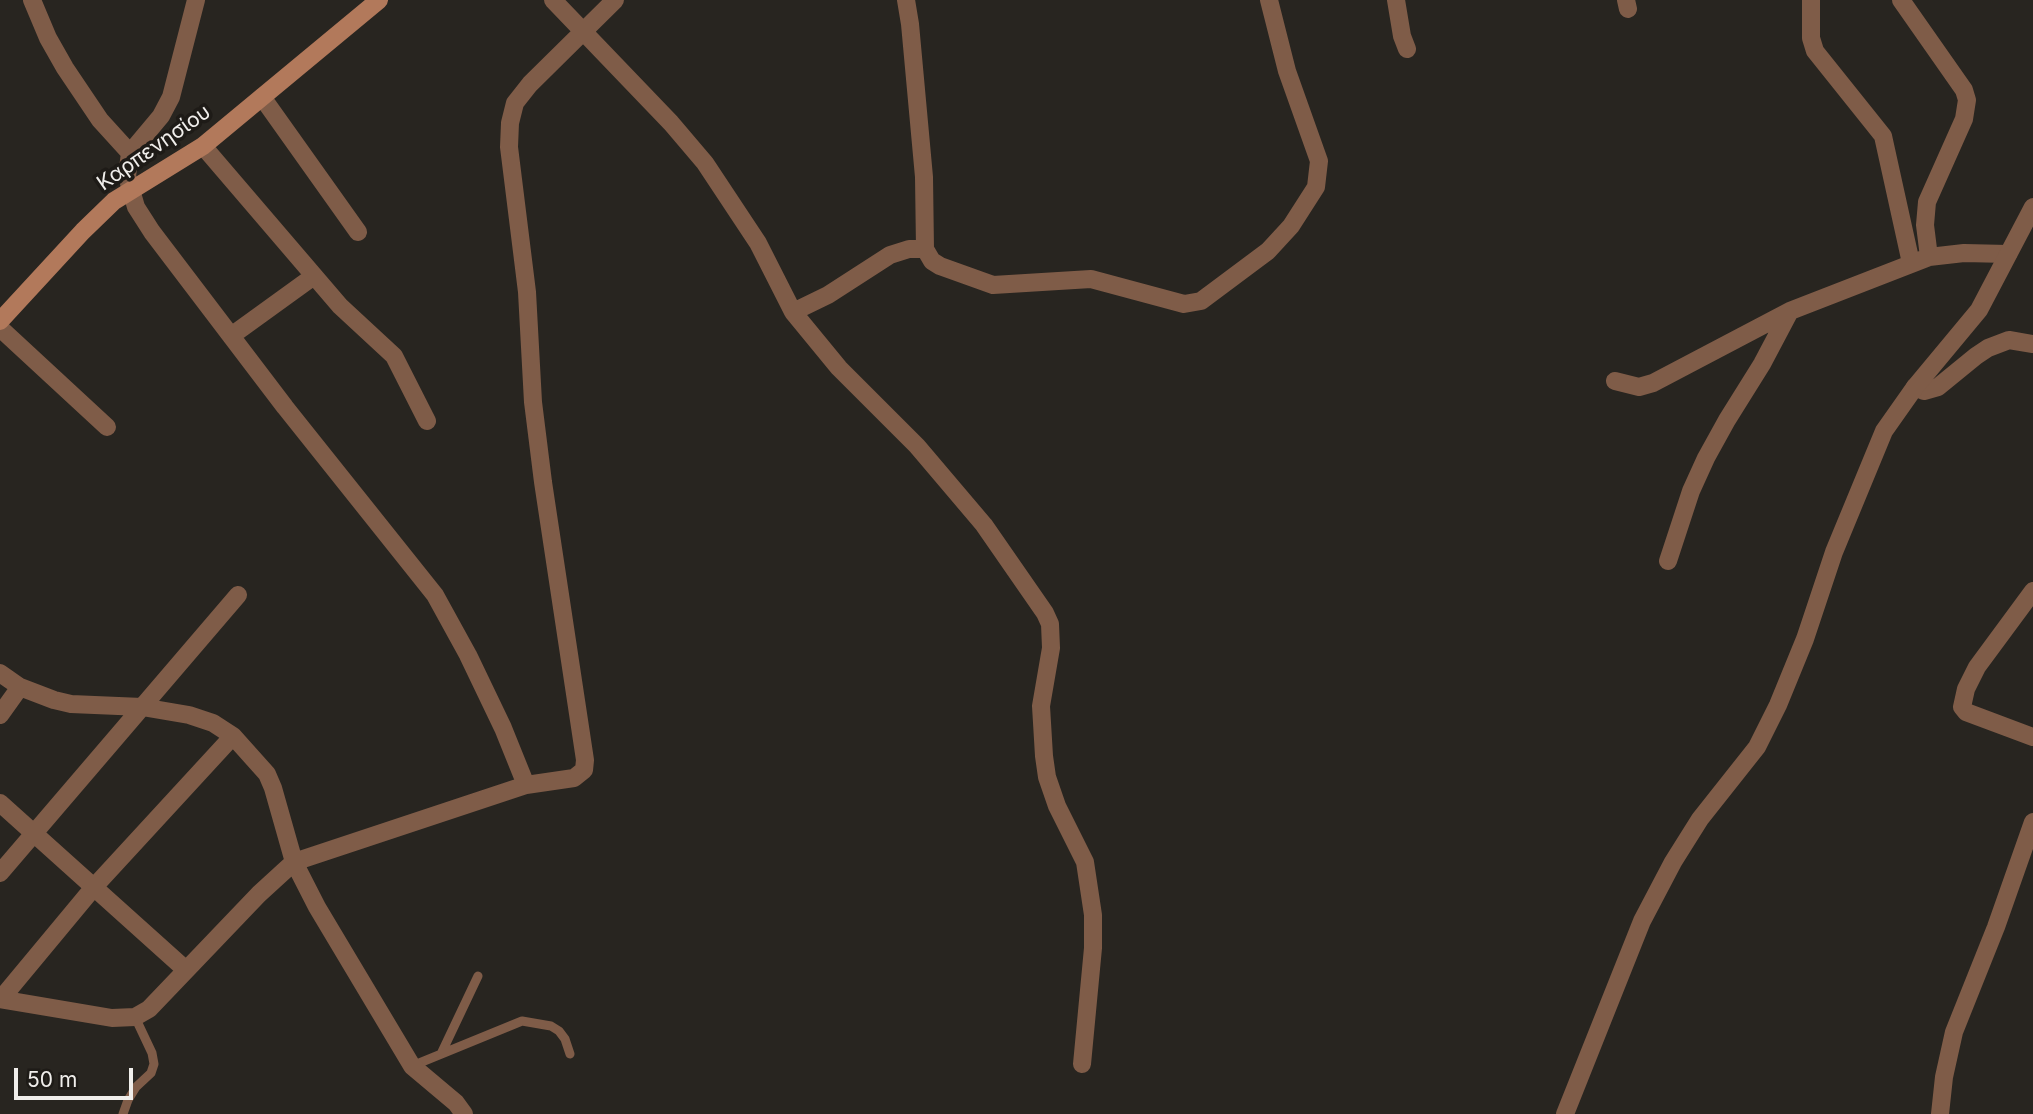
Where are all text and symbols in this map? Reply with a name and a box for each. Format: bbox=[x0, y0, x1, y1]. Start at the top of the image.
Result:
street label: Καρπενησίου bbox=[93, 100, 215, 196]
scale bar bbox=[18, 1054, 136, 1098]
text: 50 m bbox=[27, 1067, 77, 1092]

